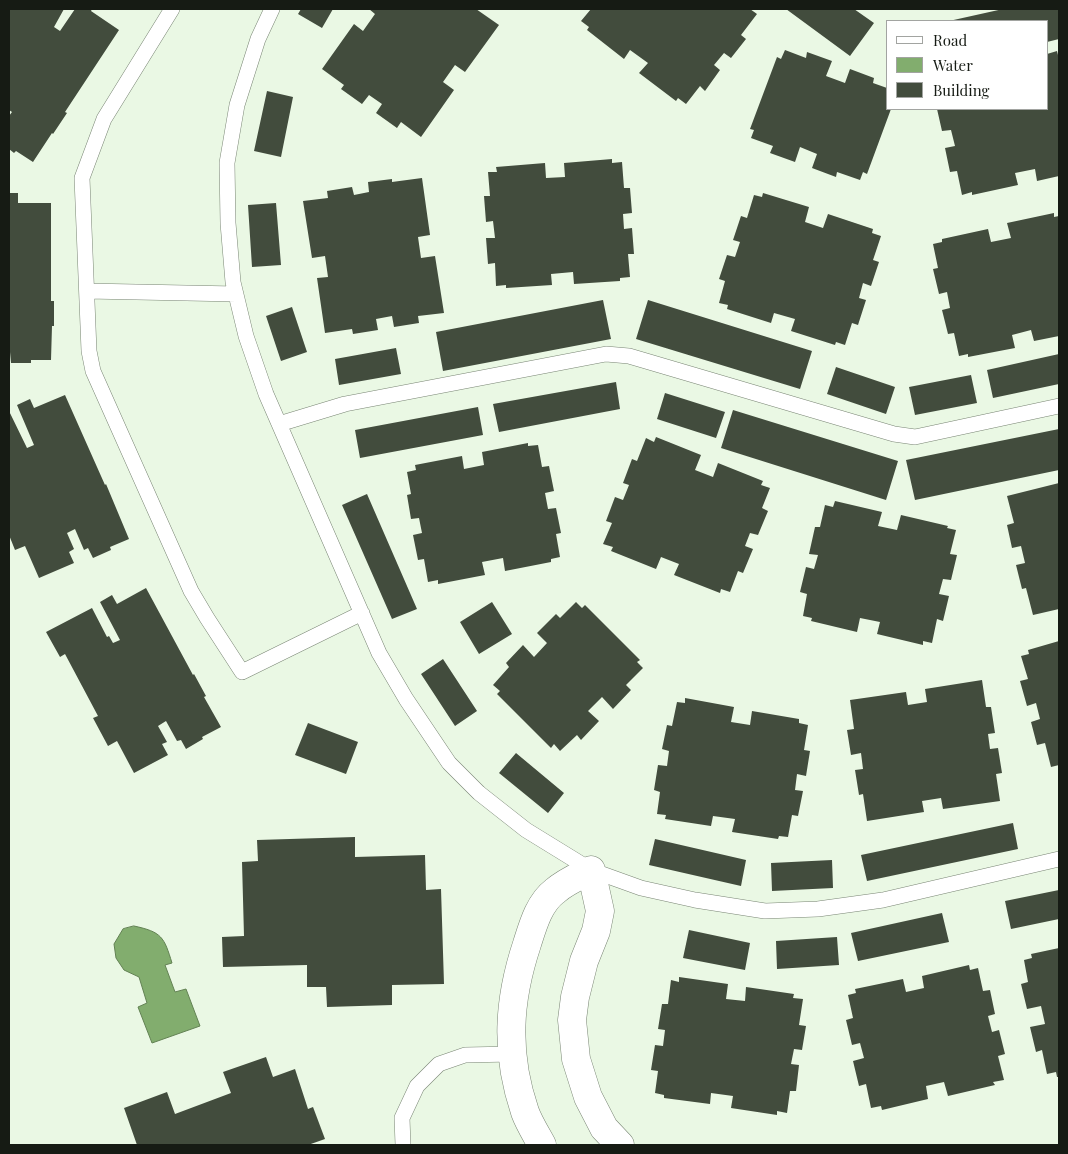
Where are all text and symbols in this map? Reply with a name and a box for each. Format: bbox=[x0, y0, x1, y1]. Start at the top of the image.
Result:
legend bbox=[886, 20, 1048, 110]
text: Road bbox=[933, 30, 967, 50]
text: Water bbox=[933, 55, 973, 75]
text: Building bbox=[933, 80, 989, 100]

